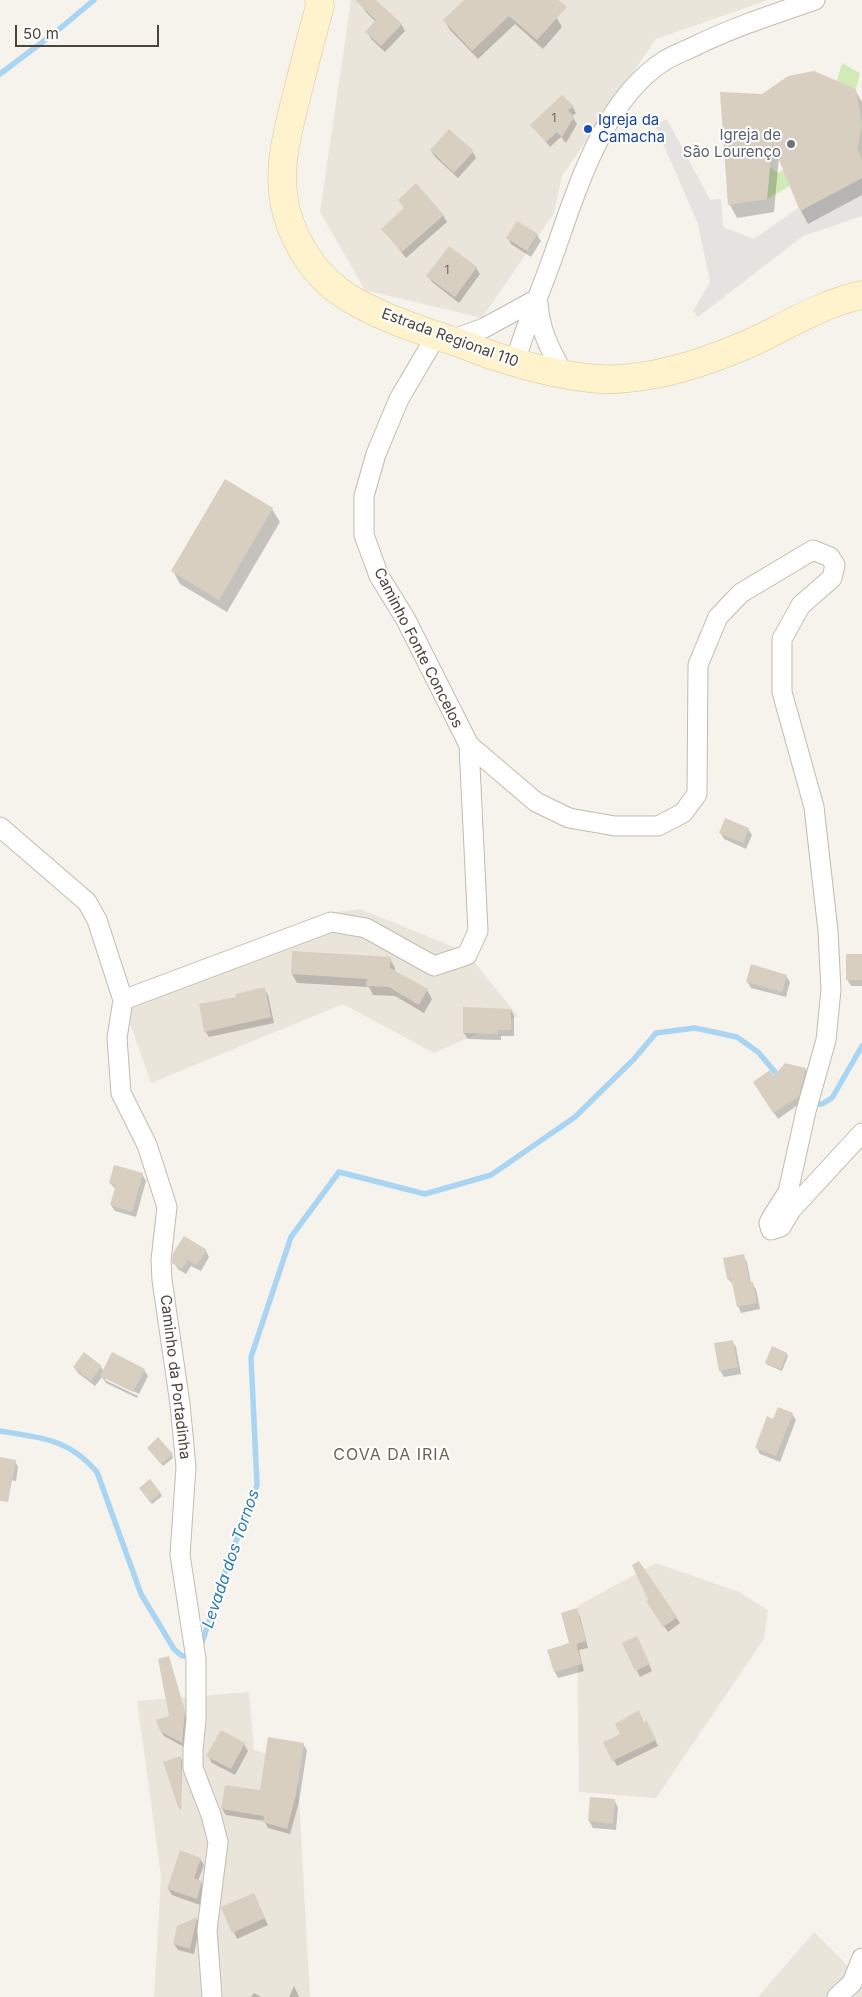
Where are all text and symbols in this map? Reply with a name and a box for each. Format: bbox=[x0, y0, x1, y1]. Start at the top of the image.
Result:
scale bar bbox=[18, 15, 161, 47]
text: 50 m bbox=[23, 24, 59, 43]
house number: 1 bbox=[552, 111, 556, 125]
place label: Igreja da Camacha bbox=[598, 111, 665, 146]
marker: Igreja da Camacha bbox=[582, 123, 594, 135]
place label: Igreja de São Lourenço bbox=[683, 126, 781, 161]
marker: Igreja de São Lourenço bbox=[785, 138, 797, 150]
house number: 1 bbox=[445, 263, 449, 277]
street label: Estrada Regional 110 bbox=[379, 305, 521, 371]
street label: Caminho Fonte Concelos bbox=[370, 565, 466, 731]
street label: Caminho da Portadinha bbox=[156, 1294, 194, 1460]
district label: COVA DA IRIA bbox=[332, 1445, 452, 1465]
water label: Levada dos Tornos bbox=[198, 1487, 264, 1631]

